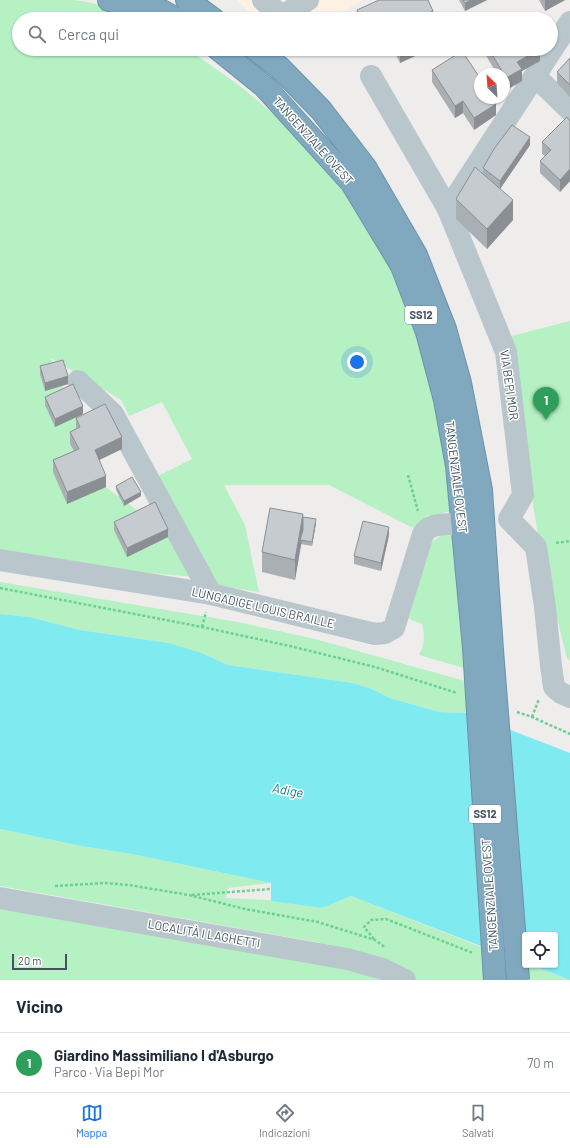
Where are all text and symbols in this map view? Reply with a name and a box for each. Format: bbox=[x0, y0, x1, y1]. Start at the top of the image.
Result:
search box bbox=[12, 12, 558, 56]
icon: search bbox=[26, 23, 48, 45]
text: Cerca qui bbox=[58, 25, 119, 43]
north arrow bbox=[474, 68, 510, 104]
street label: TANGENZIALE OVEST bbox=[271, 94, 357, 187]
road number: SS12 bbox=[405, 306, 437, 324]
street label: VIA BEPI MOR bbox=[498, 349, 522, 421]
your location bbox=[347, 352, 367, 372]
pin: 1 bbox=[533, 387, 559, 420]
street label: TANGENZIALE OVEST bbox=[443, 420, 471, 534]
street label: LUNGADIGE LOUIS BRAILLE bbox=[191, 584, 336, 630]
water label: Adige bbox=[271, 779, 305, 801]
road number: SS12 bbox=[469, 805, 501, 823]
street label: TANGENZIALE OVEST bbox=[478, 838, 500, 952]
street label: LOCALITÀ I LAGHETTI bbox=[147, 916, 261, 950]
map controls bbox=[522, 932, 558, 968]
button: locate bbox=[522, 932, 558, 968]
scale bar bbox=[12, 952, 67, 971]
text: 20 m bbox=[18, 954, 41, 967]
text: Vicino bbox=[16, 996, 63, 1016]
text: Giardino Massimiliano I d'Asburgo bbox=[54, 1046, 274, 1064]
text: 1 bbox=[27, 1055, 31, 1071]
text: 70 m bbox=[527, 1055, 554, 1071]
text: Parco · Via Bepi Mor bbox=[54, 1064, 164, 1080]
tab: Mappa bbox=[76, 1102, 107, 1139]
tab: Indicazioni bbox=[259, 1102, 310, 1139]
tab: Salvati bbox=[462, 1102, 494, 1139]

